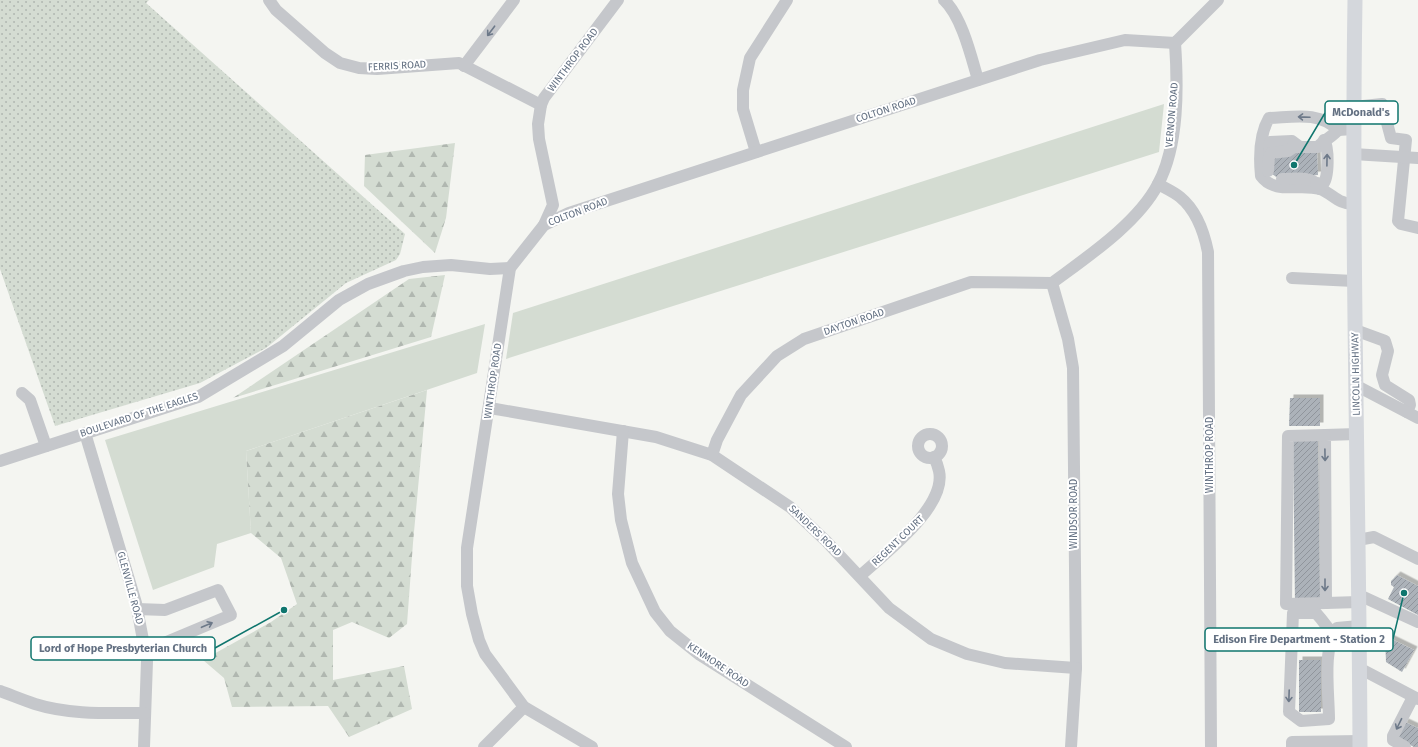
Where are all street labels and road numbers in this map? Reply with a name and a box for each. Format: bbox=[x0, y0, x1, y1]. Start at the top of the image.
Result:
street label: WINTHROP ROAD bbox=[545, 26, 601, 94]
street label: FERRIS ROAD bbox=[368, 58, 426, 74]
street label: VERNON ROAD bbox=[1163, 82, 1181, 148]
street label: COLTON ROAD bbox=[854, 95, 918, 125]
street label: COLTON ROAD bbox=[547, 195, 609, 229]
street label: DAYTON ROAD bbox=[822, 306, 886, 338]
street label: LINCOLN HIGHWAY bbox=[1349, 332, 1363, 416]
street label: WINTHROP ROAD bbox=[482, 342, 504, 420]
street label: BOULEVARD OF THE EAGLES bbox=[78, 390, 200, 440]
street label: WINTHROP ROAD bbox=[1204, 417, 1216, 493]
street label: WINDSOR ROAD bbox=[1068, 479, 1080, 549]
street label: SANDERS ROAD bbox=[786, 503, 844, 559]
street label: REGENT COURT bbox=[870, 513, 927, 569]
street label: GLENVILLE ROAD bbox=[115, 550, 145, 626]
street label: KENMORE ROAD bbox=[685, 640, 751, 690]

